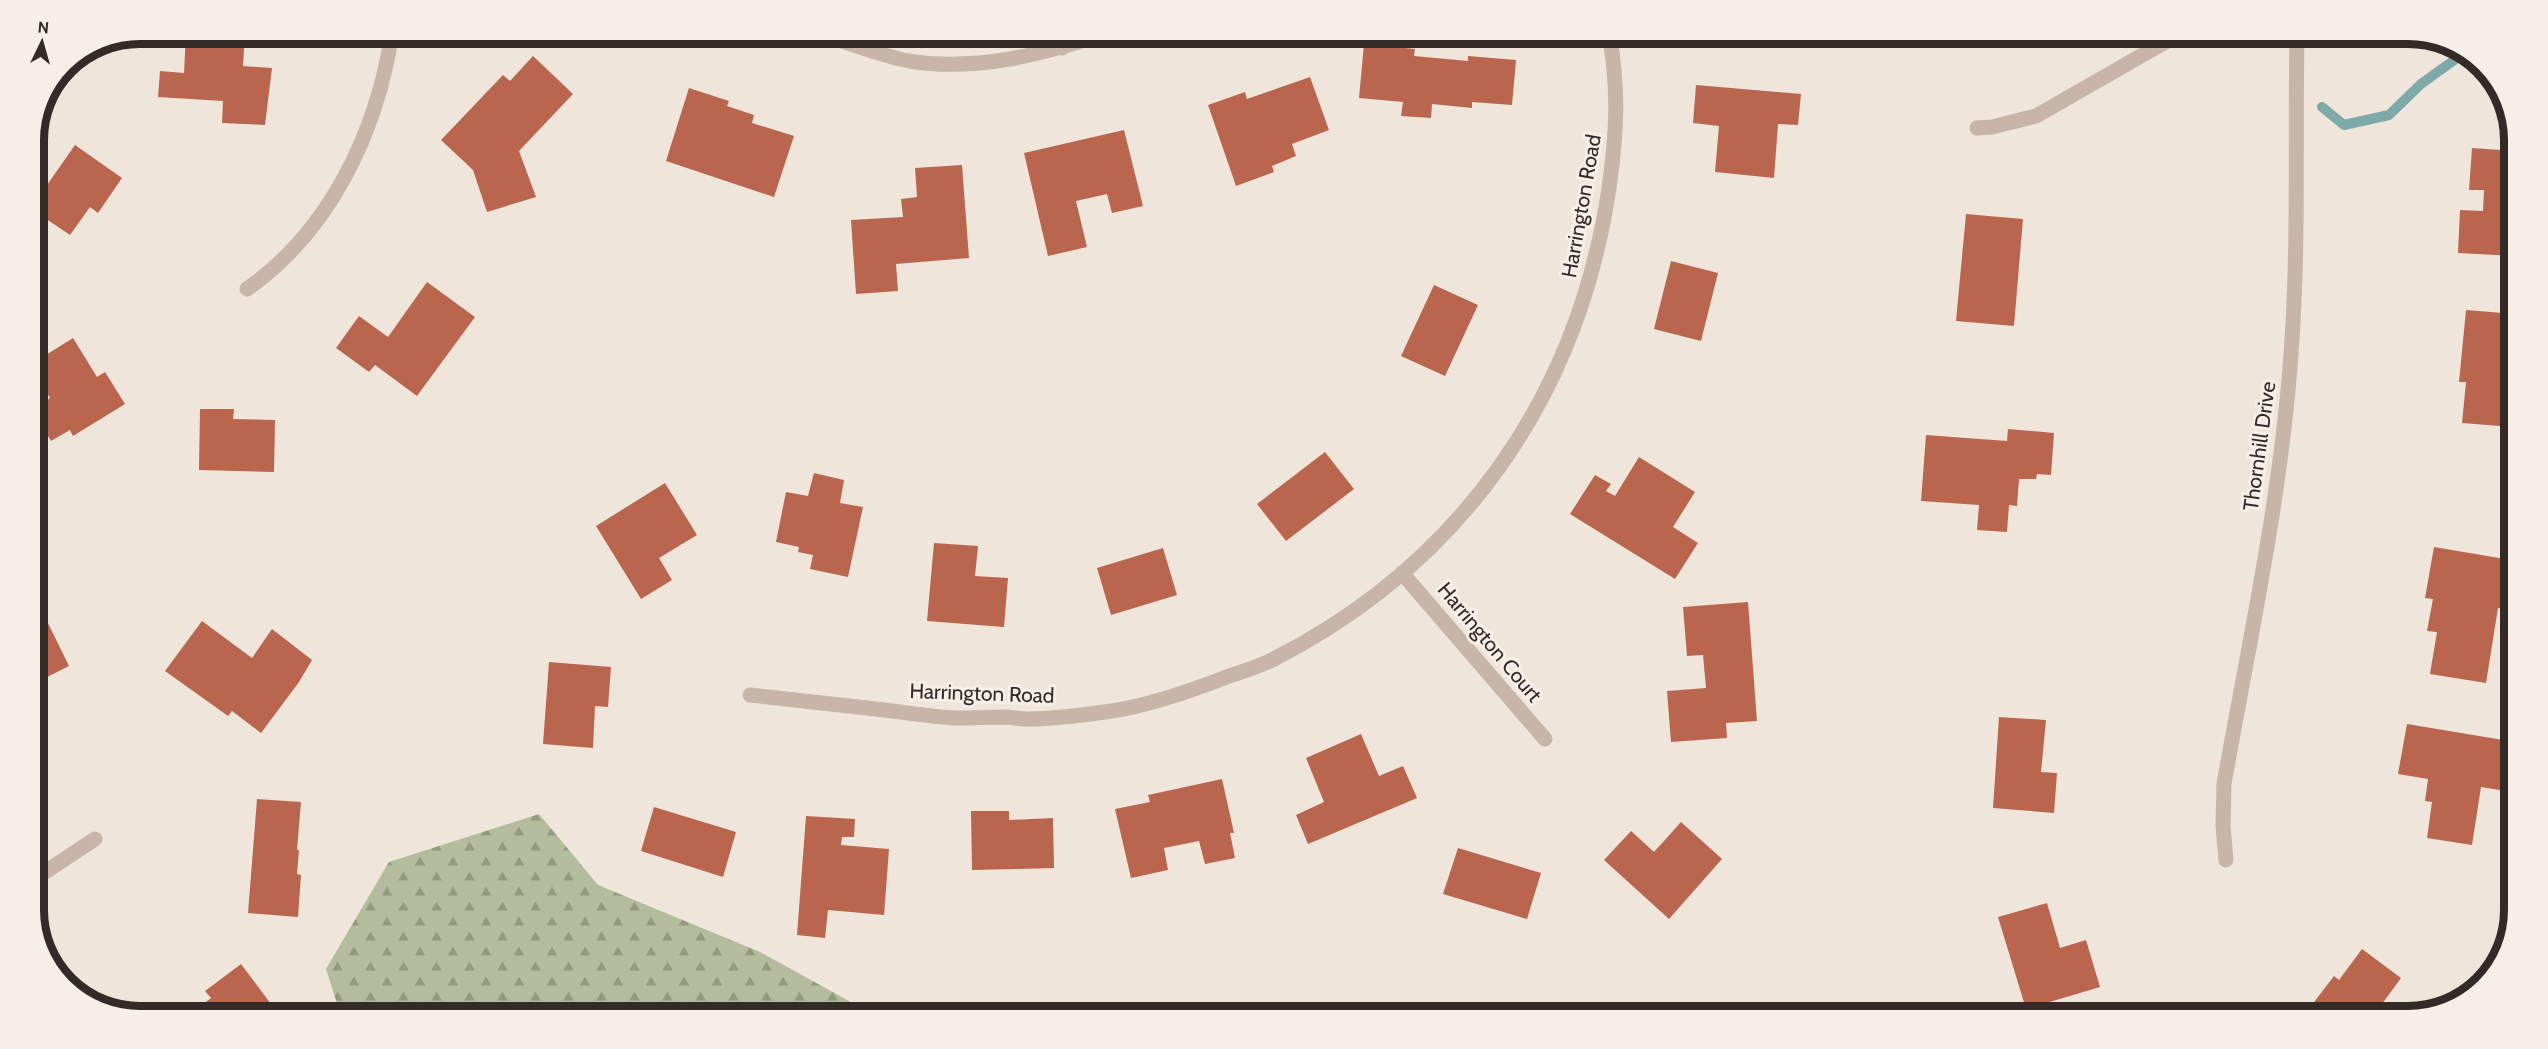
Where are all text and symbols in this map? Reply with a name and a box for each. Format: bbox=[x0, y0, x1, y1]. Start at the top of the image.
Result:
north arrow bbox=[12, 12, 72, 72]
text: N bbox=[37, 18, 50, 38]
street label: Harrington Road bbox=[1556, 132, 1606, 280]
street label: Thornhill Drive bbox=[2238, 380, 2280, 512]
street label: Harrington Court bbox=[1433, 577, 1547, 707]
street label: Harrington Road bbox=[909, 678, 1055, 708]

